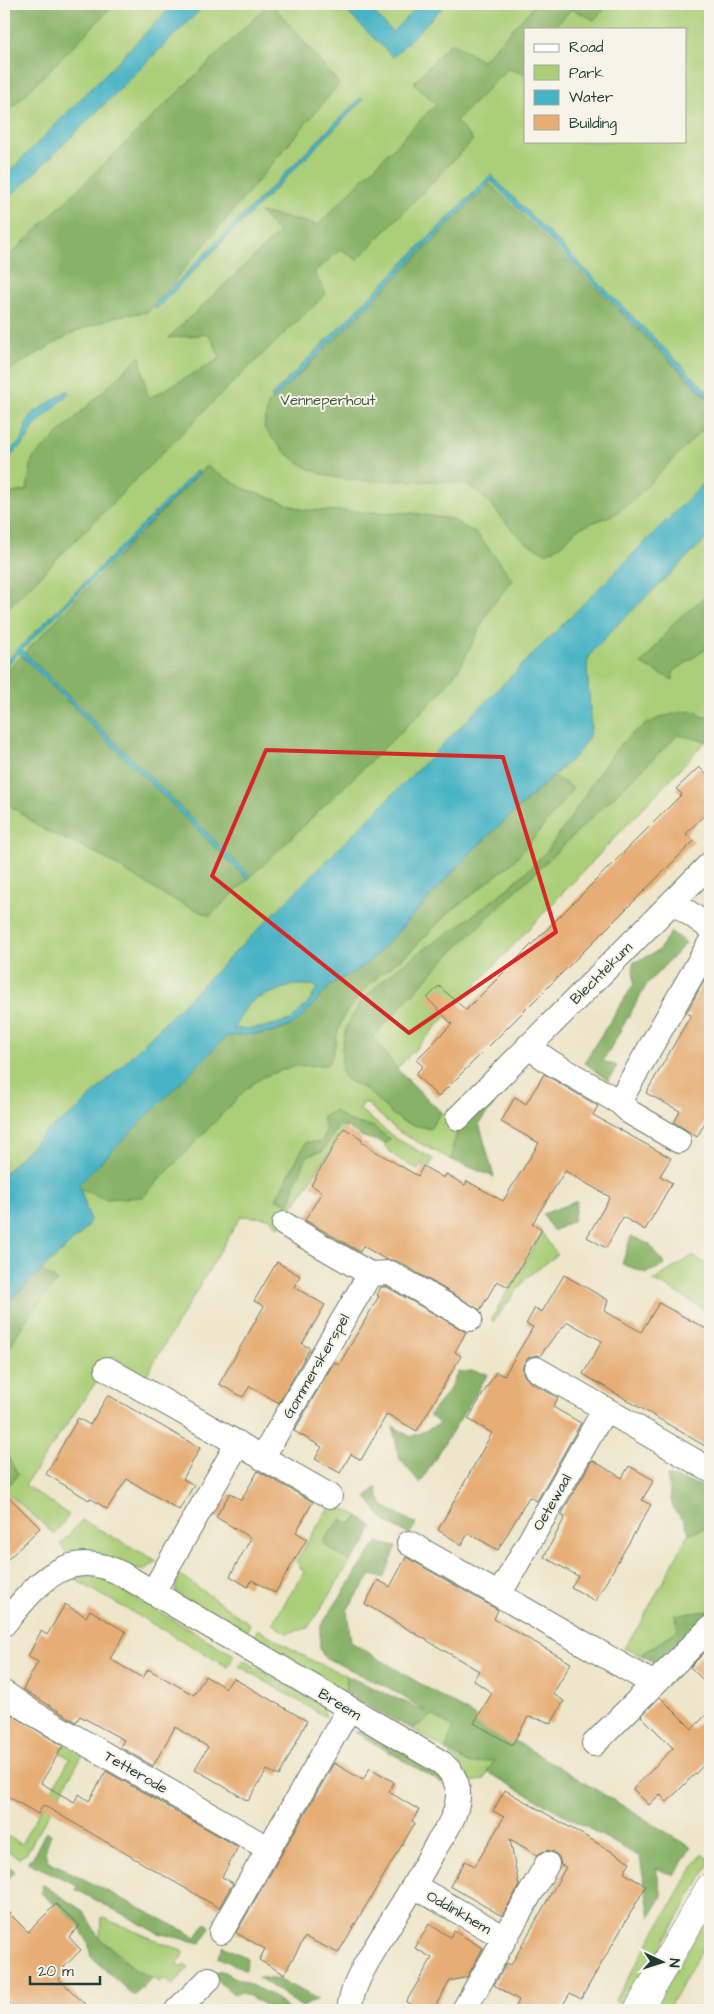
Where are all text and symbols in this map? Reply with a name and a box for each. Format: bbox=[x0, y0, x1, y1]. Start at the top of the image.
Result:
legend bbox=[524, 28, 686, 142]
text: Road bbox=[569, 37, 604, 58]
text: Park bbox=[569, 63, 604, 84]
text: Water bbox=[569, 87, 613, 108]
text: Building bbox=[569, 113, 617, 135]
park label: Venneperhout bbox=[281, 390, 375, 411]
street label: Blechtekum bbox=[565, 937, 638, 1009]
street label: Gommerskerspel bbox=[278, 1310, 355, 1423]
street label: Oetewaal bbox=[528, 1470, 577, 1534]
street label: Breem bbox=[314, 1683, 366, 1726]
street label: Tetterode bbox=[100, 1746, 171, 1799]
street label: Oddinkhem bbox=[422, 1885, 495, 1940]
north arrow bbox=[636, 1936, 686, 1986]
scale bar bbox=[30, 1954, 100, 1986]
text: N bbox=[664, 1958, 684, 1968]
text: 20 m bbox=[38, 1961, 74, 1982]

